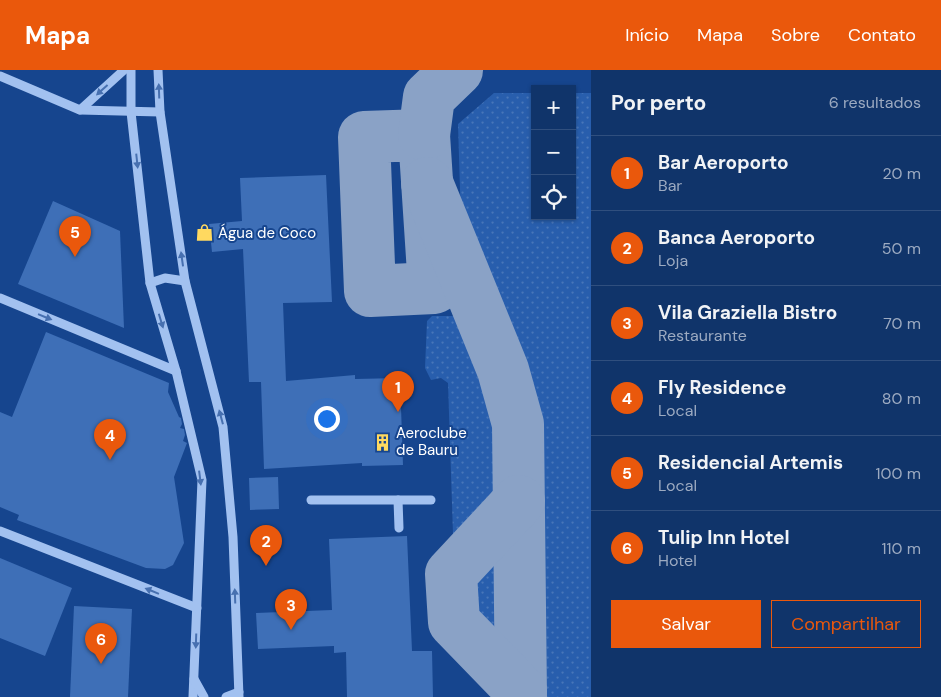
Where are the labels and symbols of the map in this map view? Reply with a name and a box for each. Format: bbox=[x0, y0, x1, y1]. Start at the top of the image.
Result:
one-way arrow bbox=[155, 83, 163, 99]
one-way arrow bbox=[96, 84, 108, 96]
one-way arrow bbox=[133, 153, 141, 169]
pin: 5 bbox=[59, 216, 91, 257]
shop icon: Água de Coco bbox=[194, 223, 214, 243]
place label: Água de Coco bbox=[218, 223, 316, 243]
one-way arrow bbox=[177, 251, 185, 267]
one-way arrow bbox=[38, 313, 53, 321]
one-way arrow bbox=[157, 314, 165, 329]
pin: 1 bbox=[382, 371, 414, 412]
your location bbox=[314, 406, 340, 432]
one-way arrow bbox=[216, 409, 224, 424]
pin: 4 bbox=[94, 419, 126, 460]
place label: Aeroclube de Bauru bbox=[396, 423, 467, 460]
building icon: Aeroclube de Bauru bbox=[372, 432, 392, 452]
one-way arrow bbox=[197, 471, 205, 487]
pin: 2 bbox=[250, 525, 282, 566]
one-way arrow bbox=[144, 586, 159, 594]
one-way arrow bbox=[231, 588, 239, 604]
pin: 3 bbox=[275, 589, 307, 630]
pin: 6 bbox=[85, 623, 117, 664]
one-way arrow bbox=[191, 633, 199, 649]

